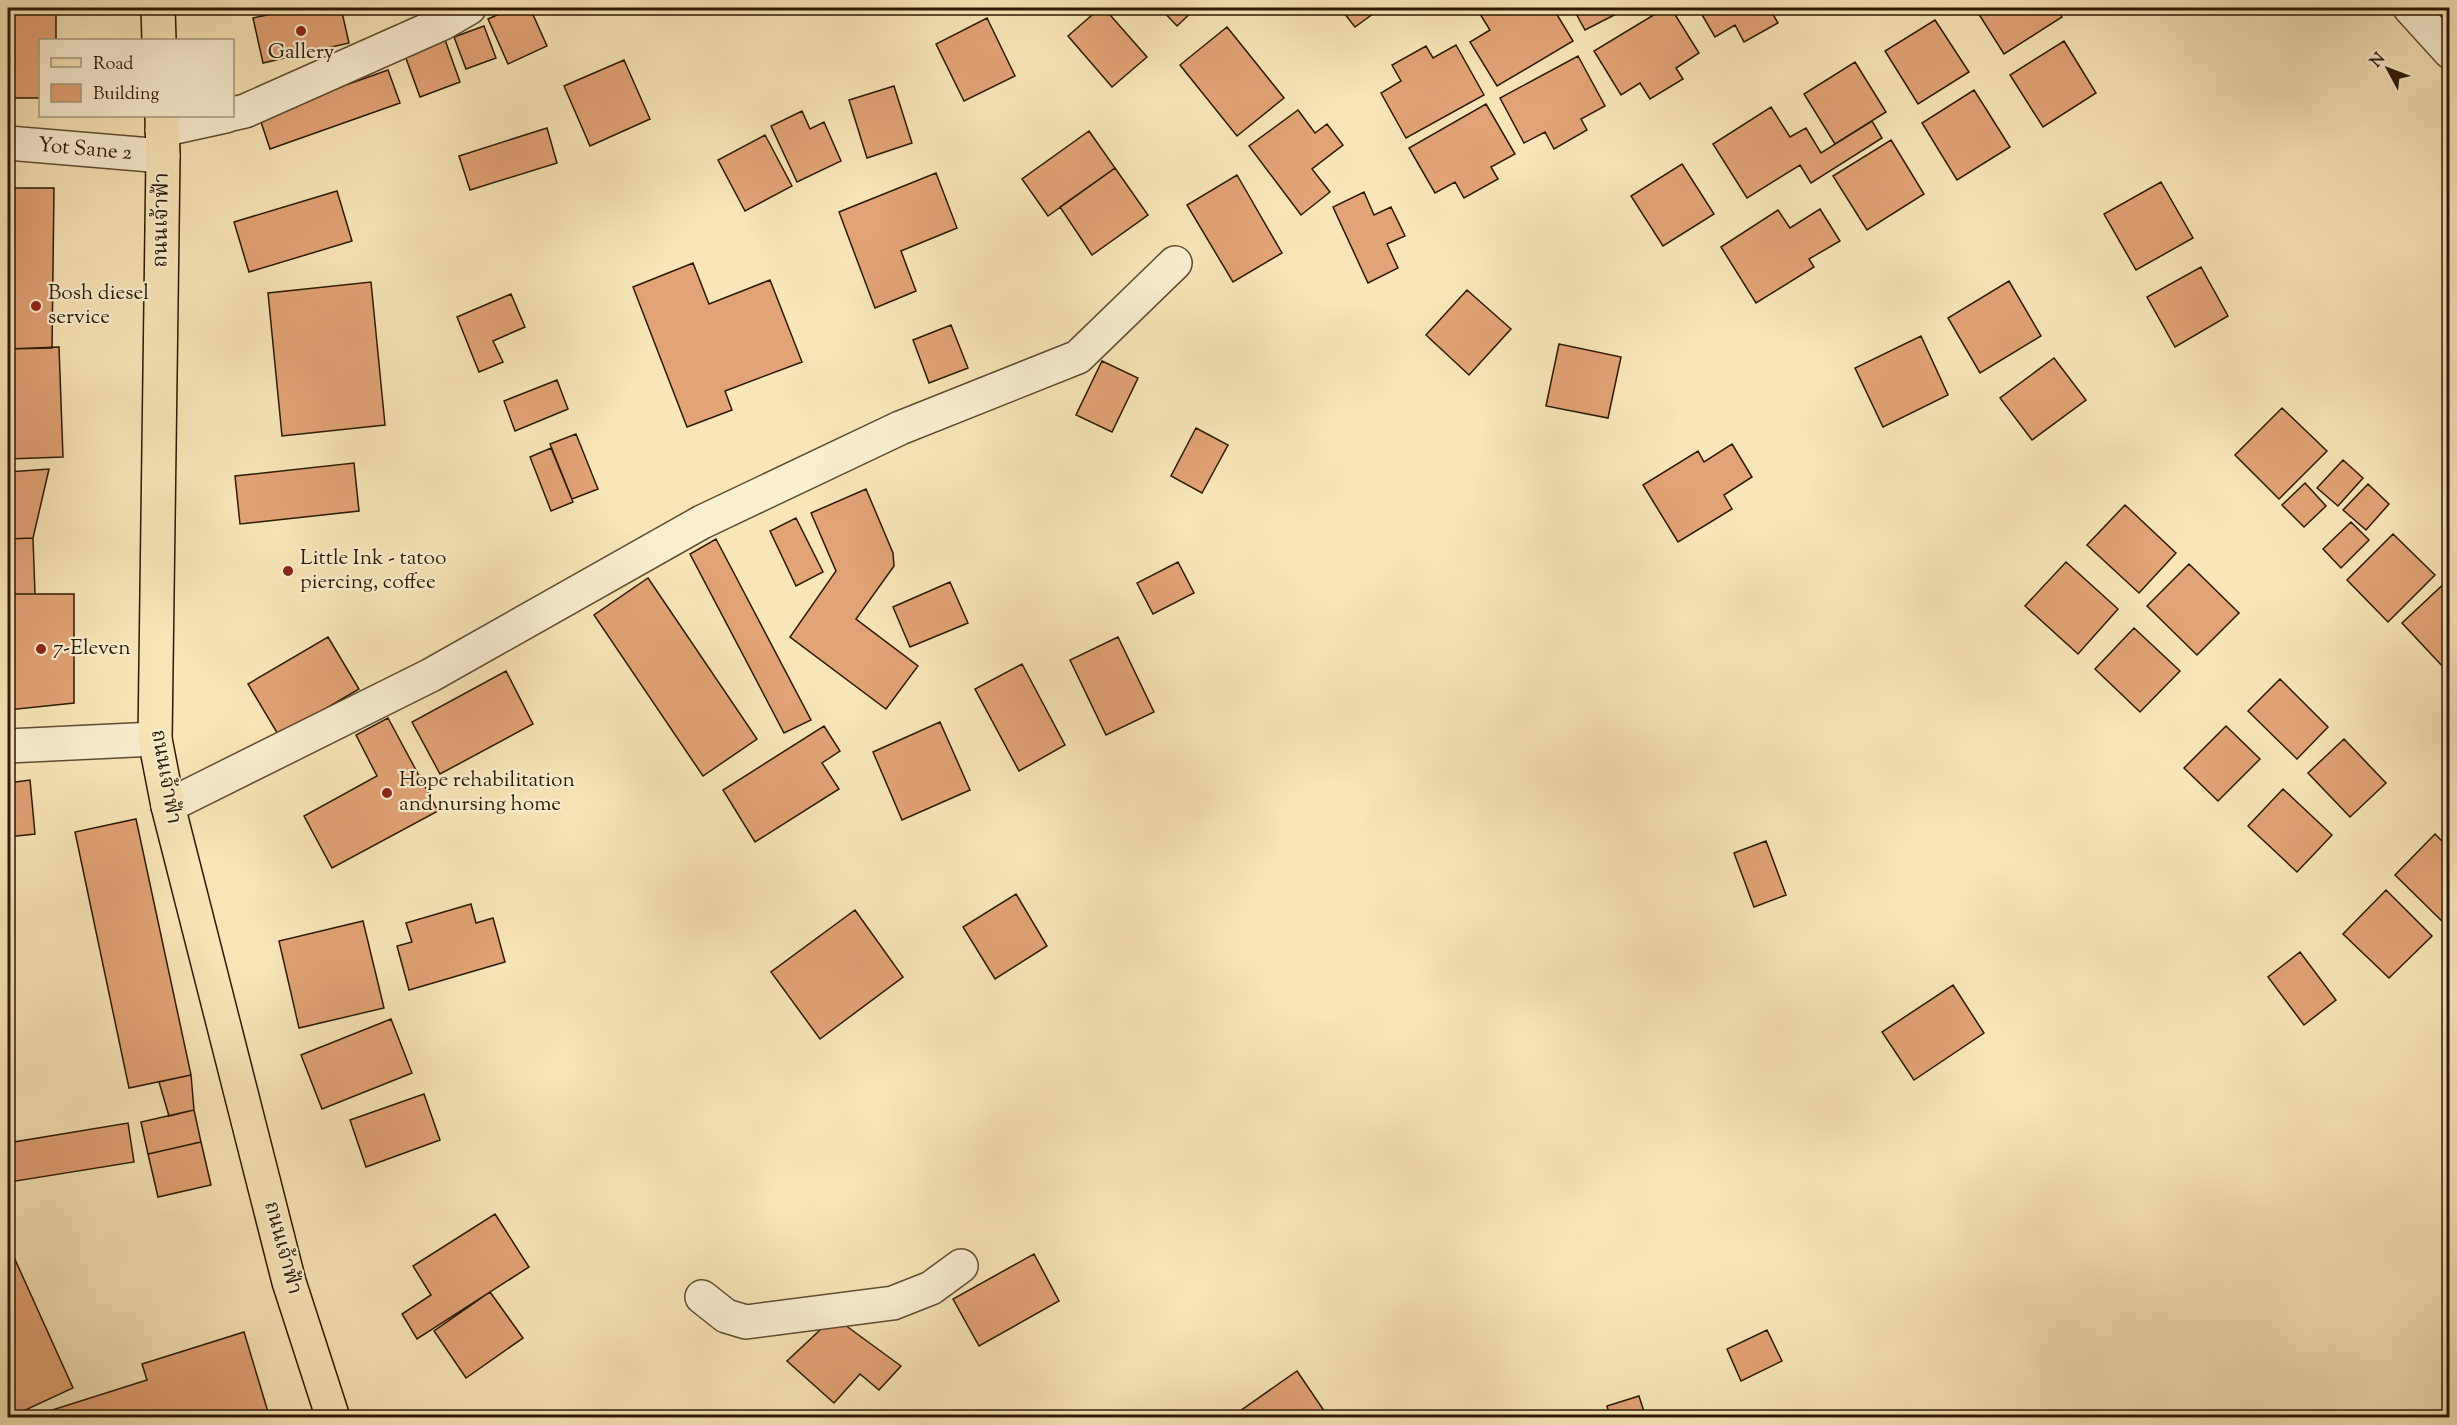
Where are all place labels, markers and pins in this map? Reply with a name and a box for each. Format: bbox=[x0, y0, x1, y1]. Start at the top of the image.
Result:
marker: Gallery bbox=[294, 24, 308, 38]
place label: Gallery bbox=[268, 38, 335, 68]
place label: Bosh diesel service bbox=[48, 279, 149, 333]
marker: Bosh diesel service bbox=[29, 299, 43, 313]
place label: Little Ink - tatoo piercing, coffee bbox=[300, 544, 446, 598]
marker: Little Ink - tatoo piercing, coffee bbox=[281, 564, 295, 578]
place label: 7-Eleven bbox=[53, 634, 131, 664]
marker: 7-Eleven bbox=[34, 642, 48, 656]
place label: Hope rehabilitation and nursing home bbox=[399, 766, 575, 820]
marker: Hope rehabilitation and nursing home bbox=[380, 786, 394, 800]

